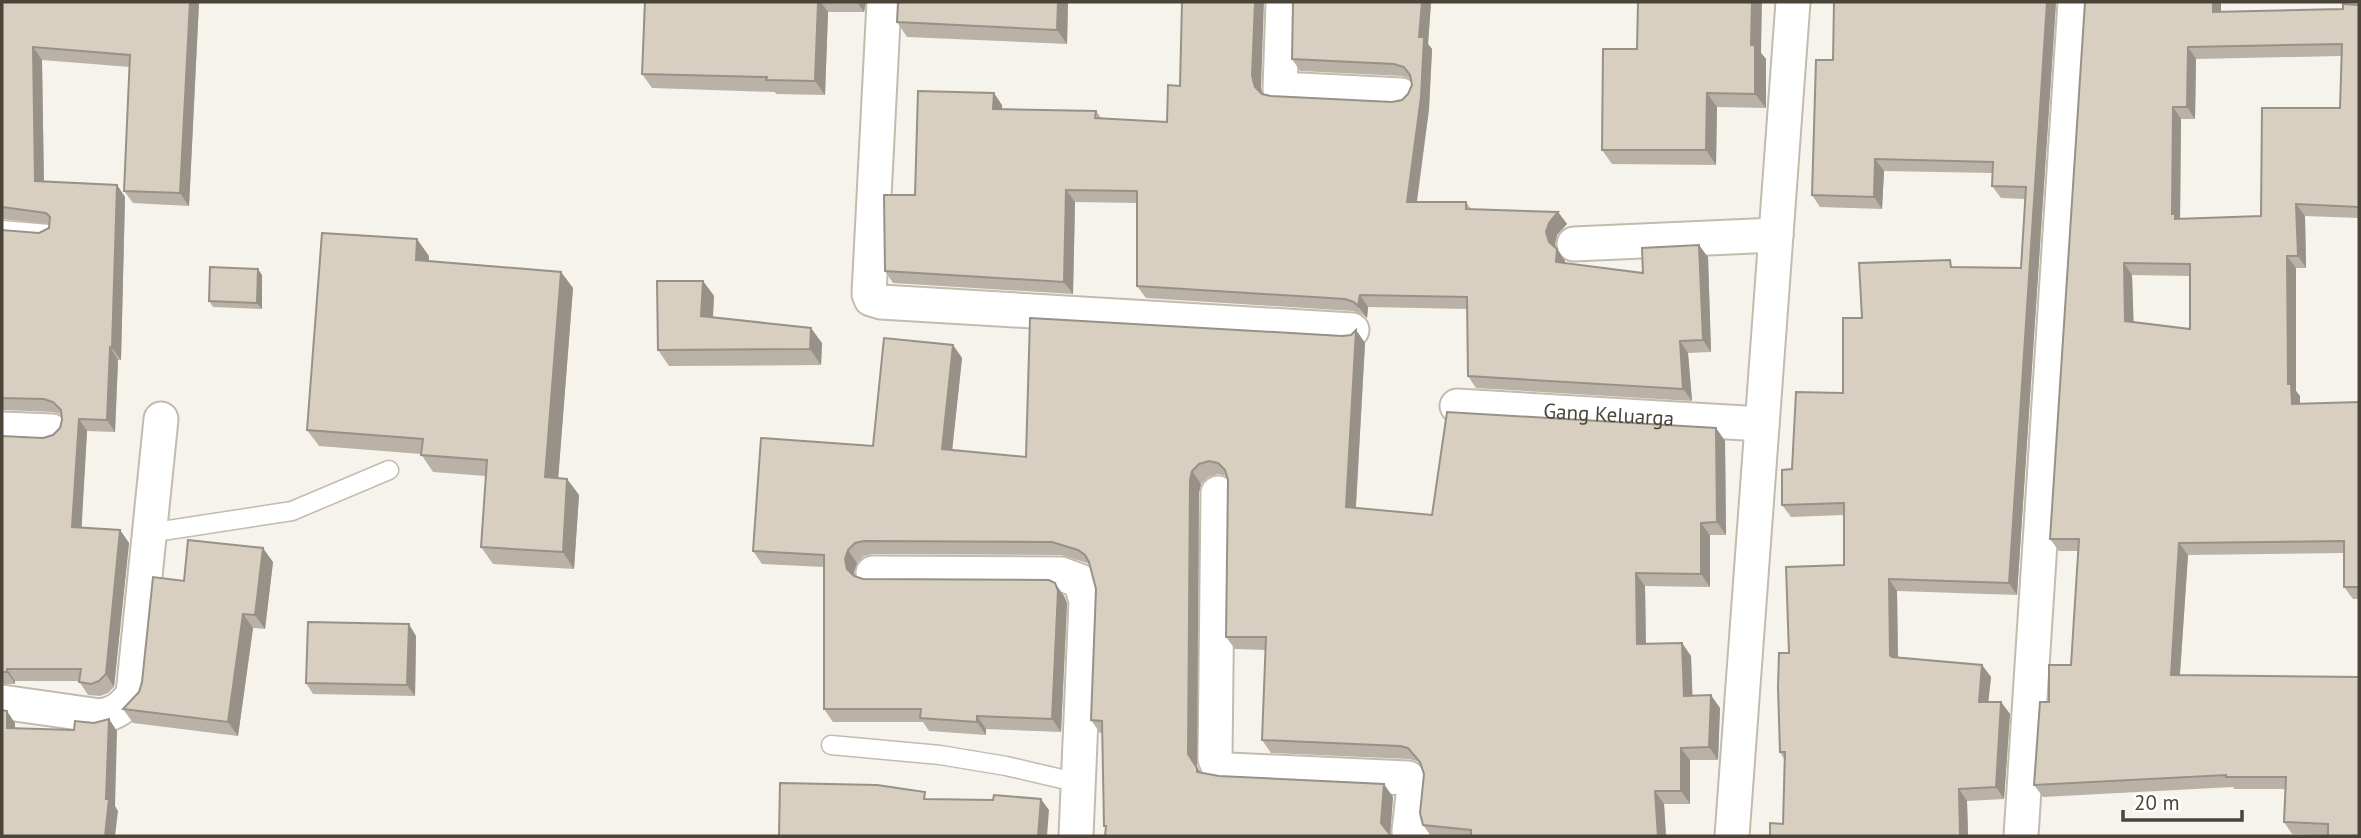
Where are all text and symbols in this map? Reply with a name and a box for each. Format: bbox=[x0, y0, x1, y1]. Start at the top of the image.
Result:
street label: Gang Keluarga bbox=[1543, 397, 1675, 432]
scale bar bbox=[2123, 778, 2242, 822]
text: 20 m bbox=[2134, 789, 2180, 816]

